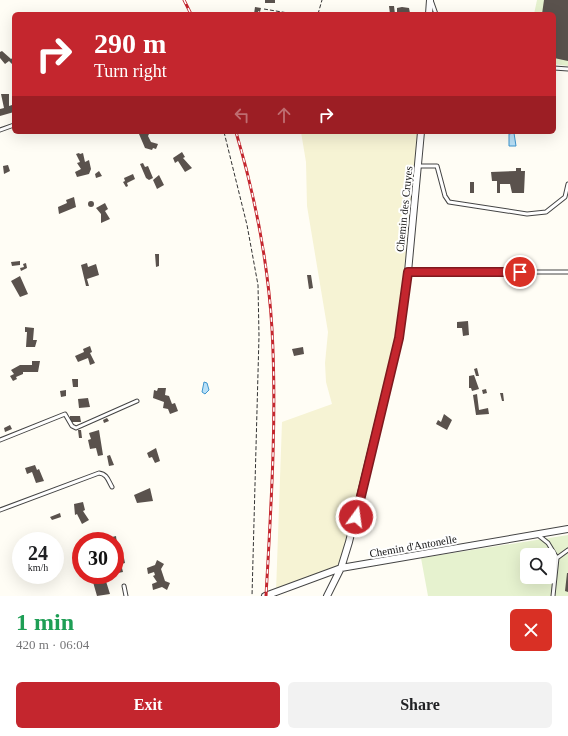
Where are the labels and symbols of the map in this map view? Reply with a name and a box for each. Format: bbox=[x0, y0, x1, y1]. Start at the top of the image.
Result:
street label: Chemin des Cruyes bbox=[394, 166, 414, 252]
pin bbox=[503, 255, 537, 289]
position arrow bbox=[335, 496, 377, 538]
speed limit sign: 30 bbox=[72, 532, 124, 584]
street label: Chemin d'Antonelle bbox=[368, 532, 458, 560]

